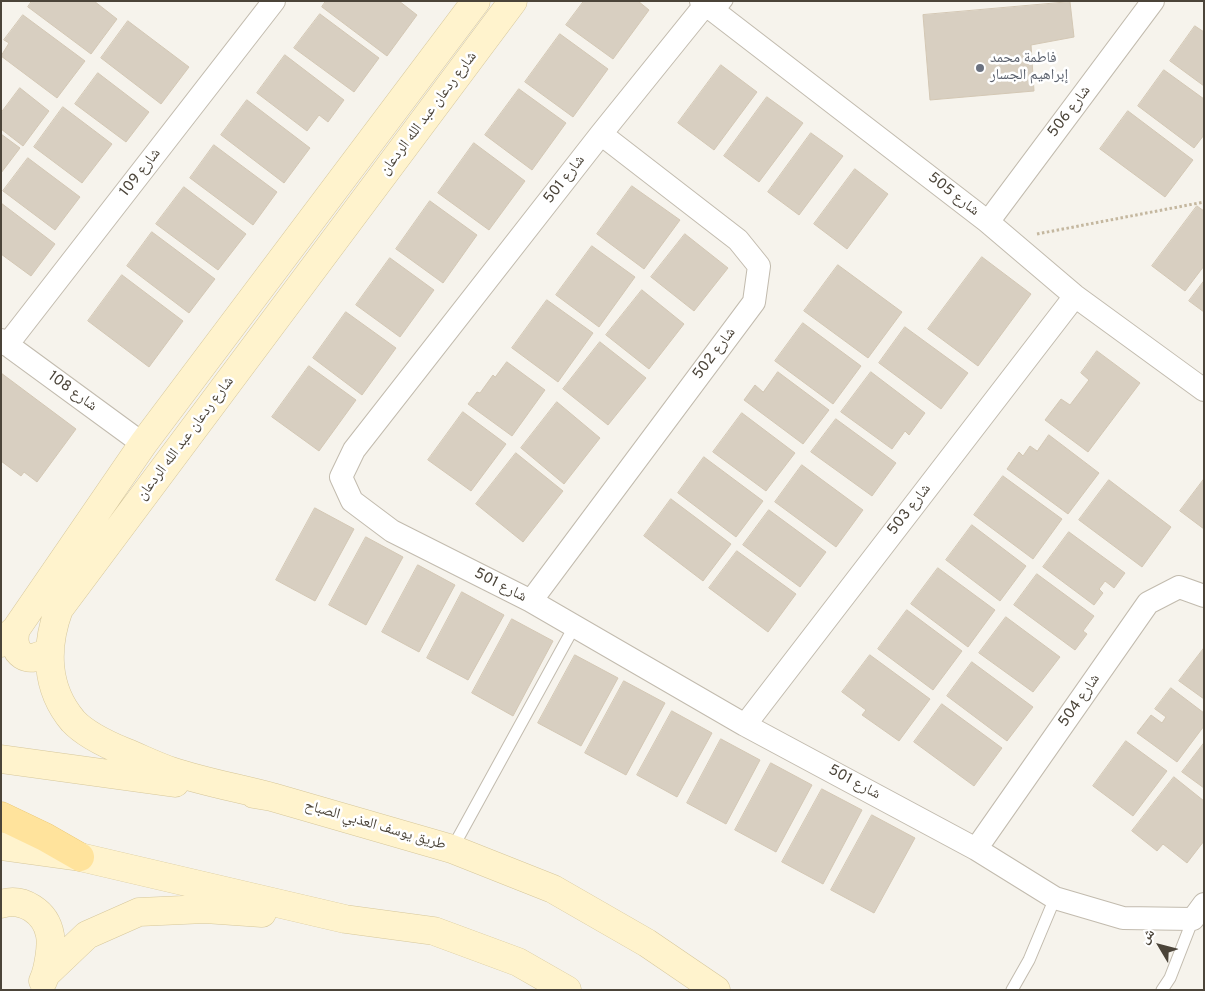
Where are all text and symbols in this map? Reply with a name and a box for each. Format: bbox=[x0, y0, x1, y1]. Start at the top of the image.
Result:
street label: شارع ردعان عبد الله الردعان bbox=[377, 49, 481, 179]
place label: فاطمة محمد إبراهيم الجسار bbox=[990, 50, 1068, 85]
marker: فاطمة محمد إبراهيم الجسار bbox=[974, 62, 986, 74]
street label: شارع 506 bbox=[1045, 83, 1095, 141]
street label: شارع 109 bbox=[117, 145, 165, 201]
street label: شارع 501 bbox=[541, 152, 589, 208]
street label: شارع 505 bbox=[924, 169, 982, 221]
street label: شارع 502 bbox=[690, 325, 740, 383]
street label: شارع 108 bbox=[44, 368, 100, 416]
street label: شارع ردعان عبد الله الردعان bbox=[134, 374, 238, 504]
street label: شارع 503 bbox=[884, 481, 936, 539]
street label: شارع 501 bbox=[471, 565, 529, 607]
street label: شارع 504 bbox=[1055, 671, 1105, 731]
street label: شارع 501 bbox=[825, 762, 883, 804]
street label: طريق يوسف العذبي الصباح bbox=[302, 797, 448, 855]
north arrow bbox=[1135, 921, 1185, 971]
text: ش bbox=[1136, 926, 1159, 948]

